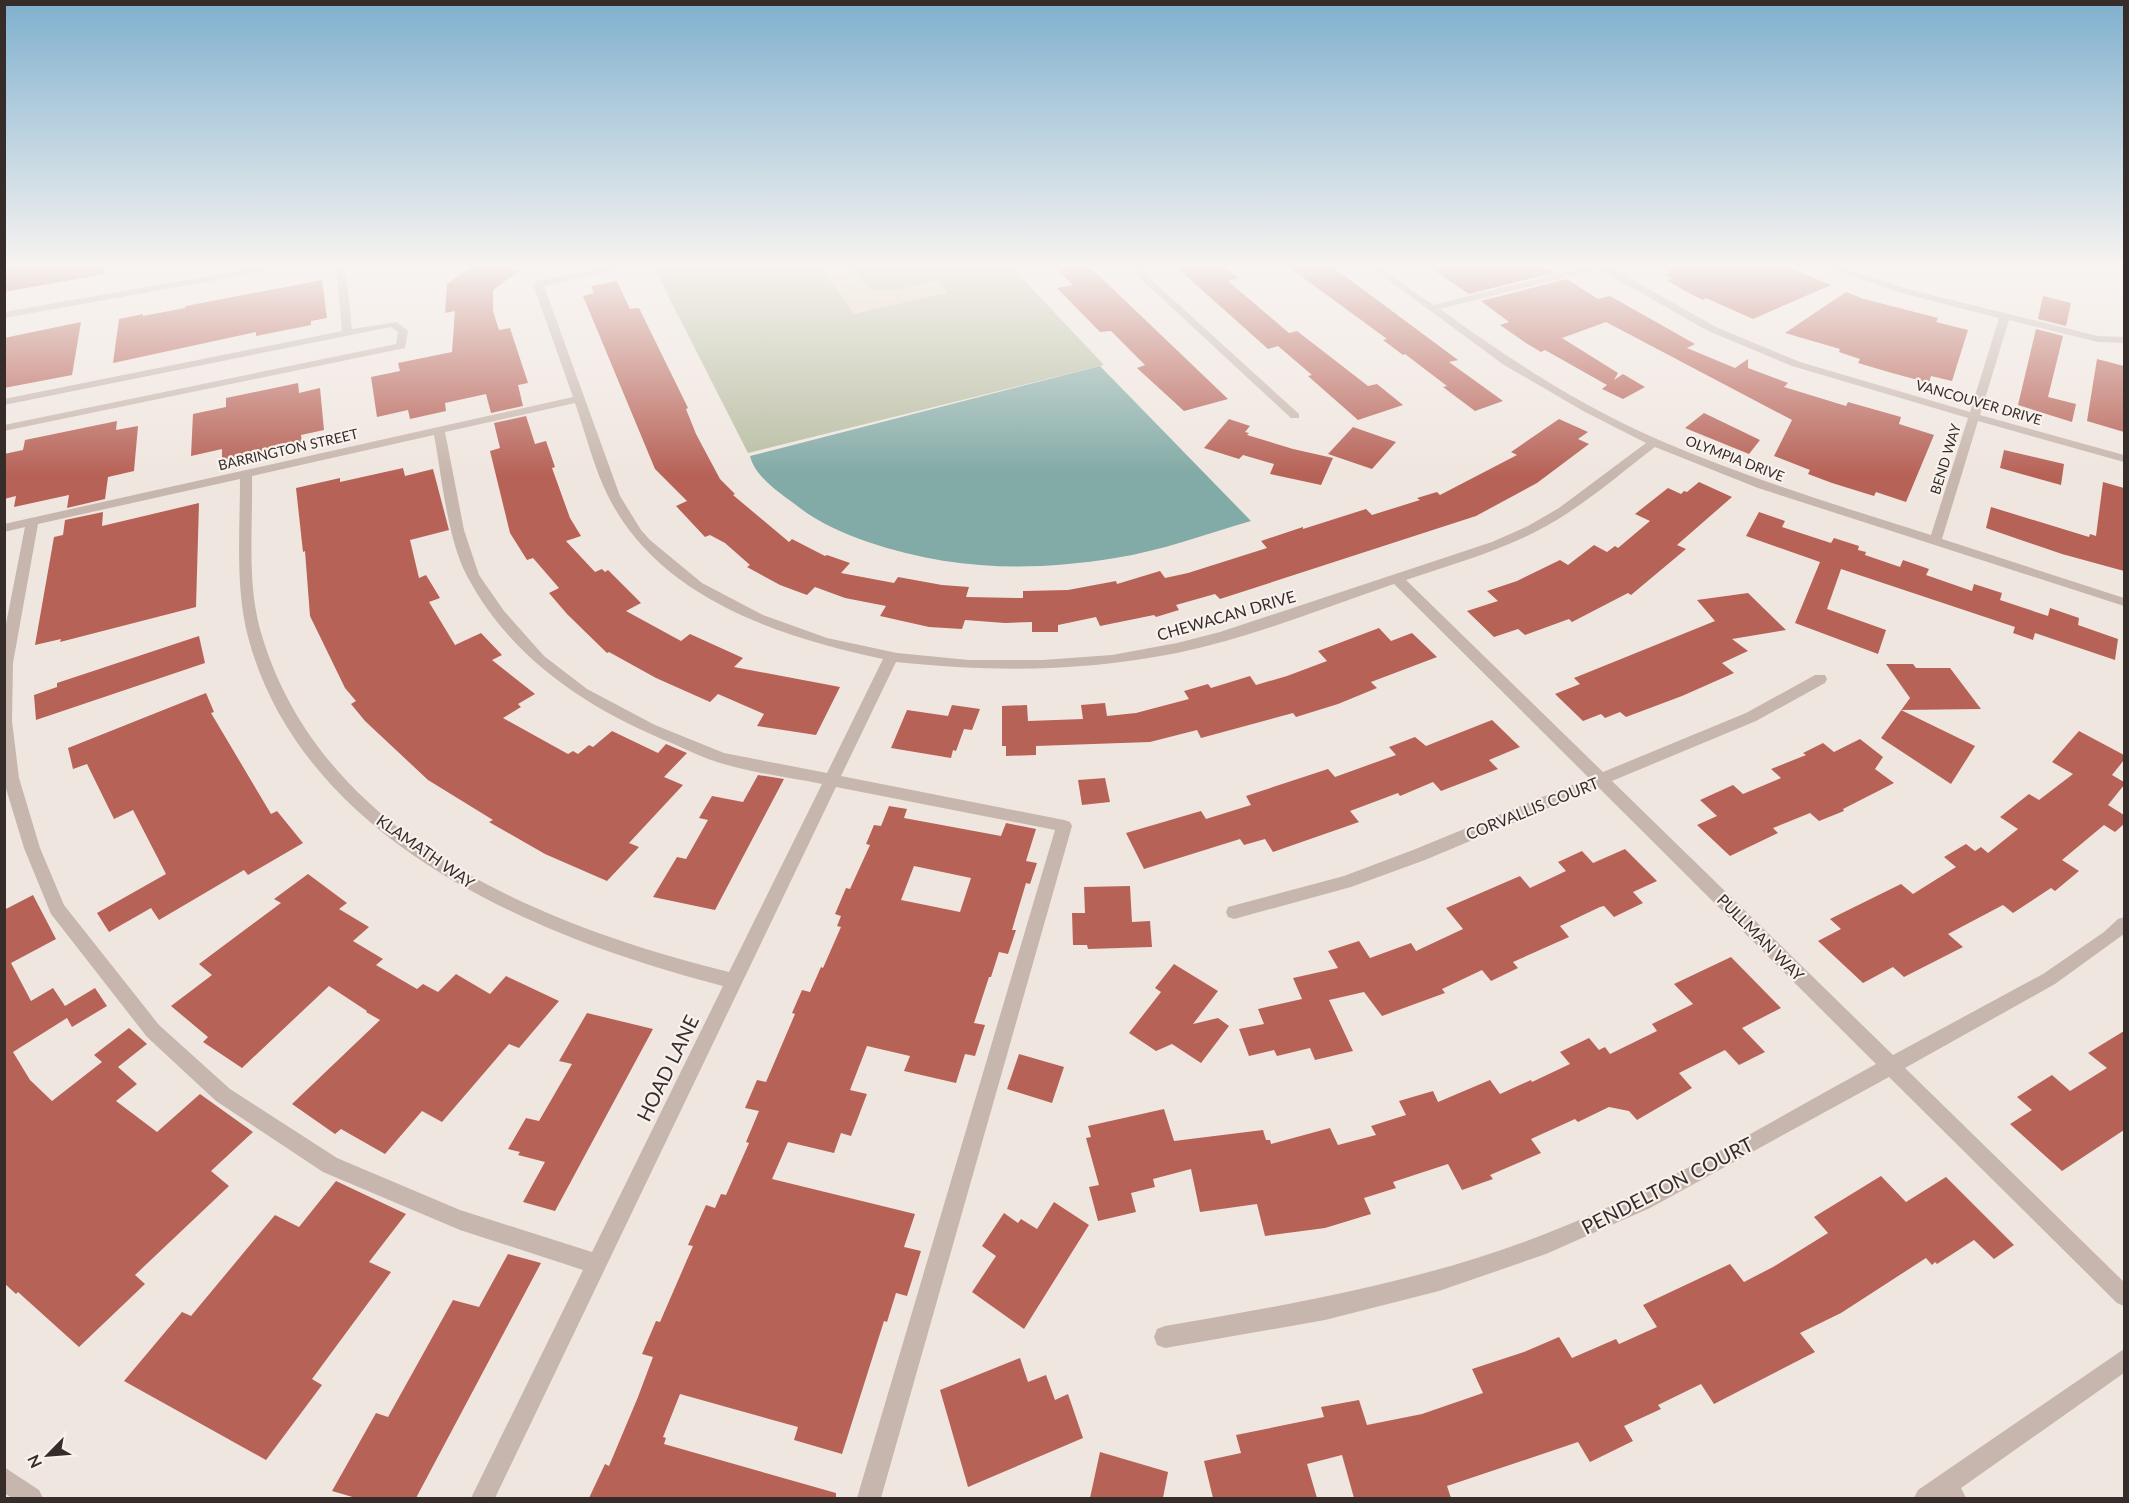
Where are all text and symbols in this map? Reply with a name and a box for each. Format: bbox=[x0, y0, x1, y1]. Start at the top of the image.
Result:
street label: VANCOUVER DRIVE bbox=[1914, 376, 2044, 428]
street label: BEND WAY bbox=[1926, 421, 1964, 496]
street label: BARRINGTON STREET bbox=[216, 424, 360, 473]
street label: OLYMPIA DRIVE bbox=[1683, 431, 1787, 485]
street label: CHEWACAN DRIVE bbox=[1155, 586, 1297, 644]
street label: CORVALLIS COURT bbox=[1463, 772, 1602, 843]
street label: KLAMATH WAY bbox=[373, 810, 479, 892]
street label: PULLMAN WAY bbox=[1714, 890, 1808, 984]
street label: HOAD LANE bbox=[631, 1011, 703, 1125]
street label: PENDELTON COURT bbox=[1577, 1131, 1757, 1239]
north arrow bbox=[18, 1425, 78, 1485]
text: N bbox=[23, 1452, 45, 1471]

